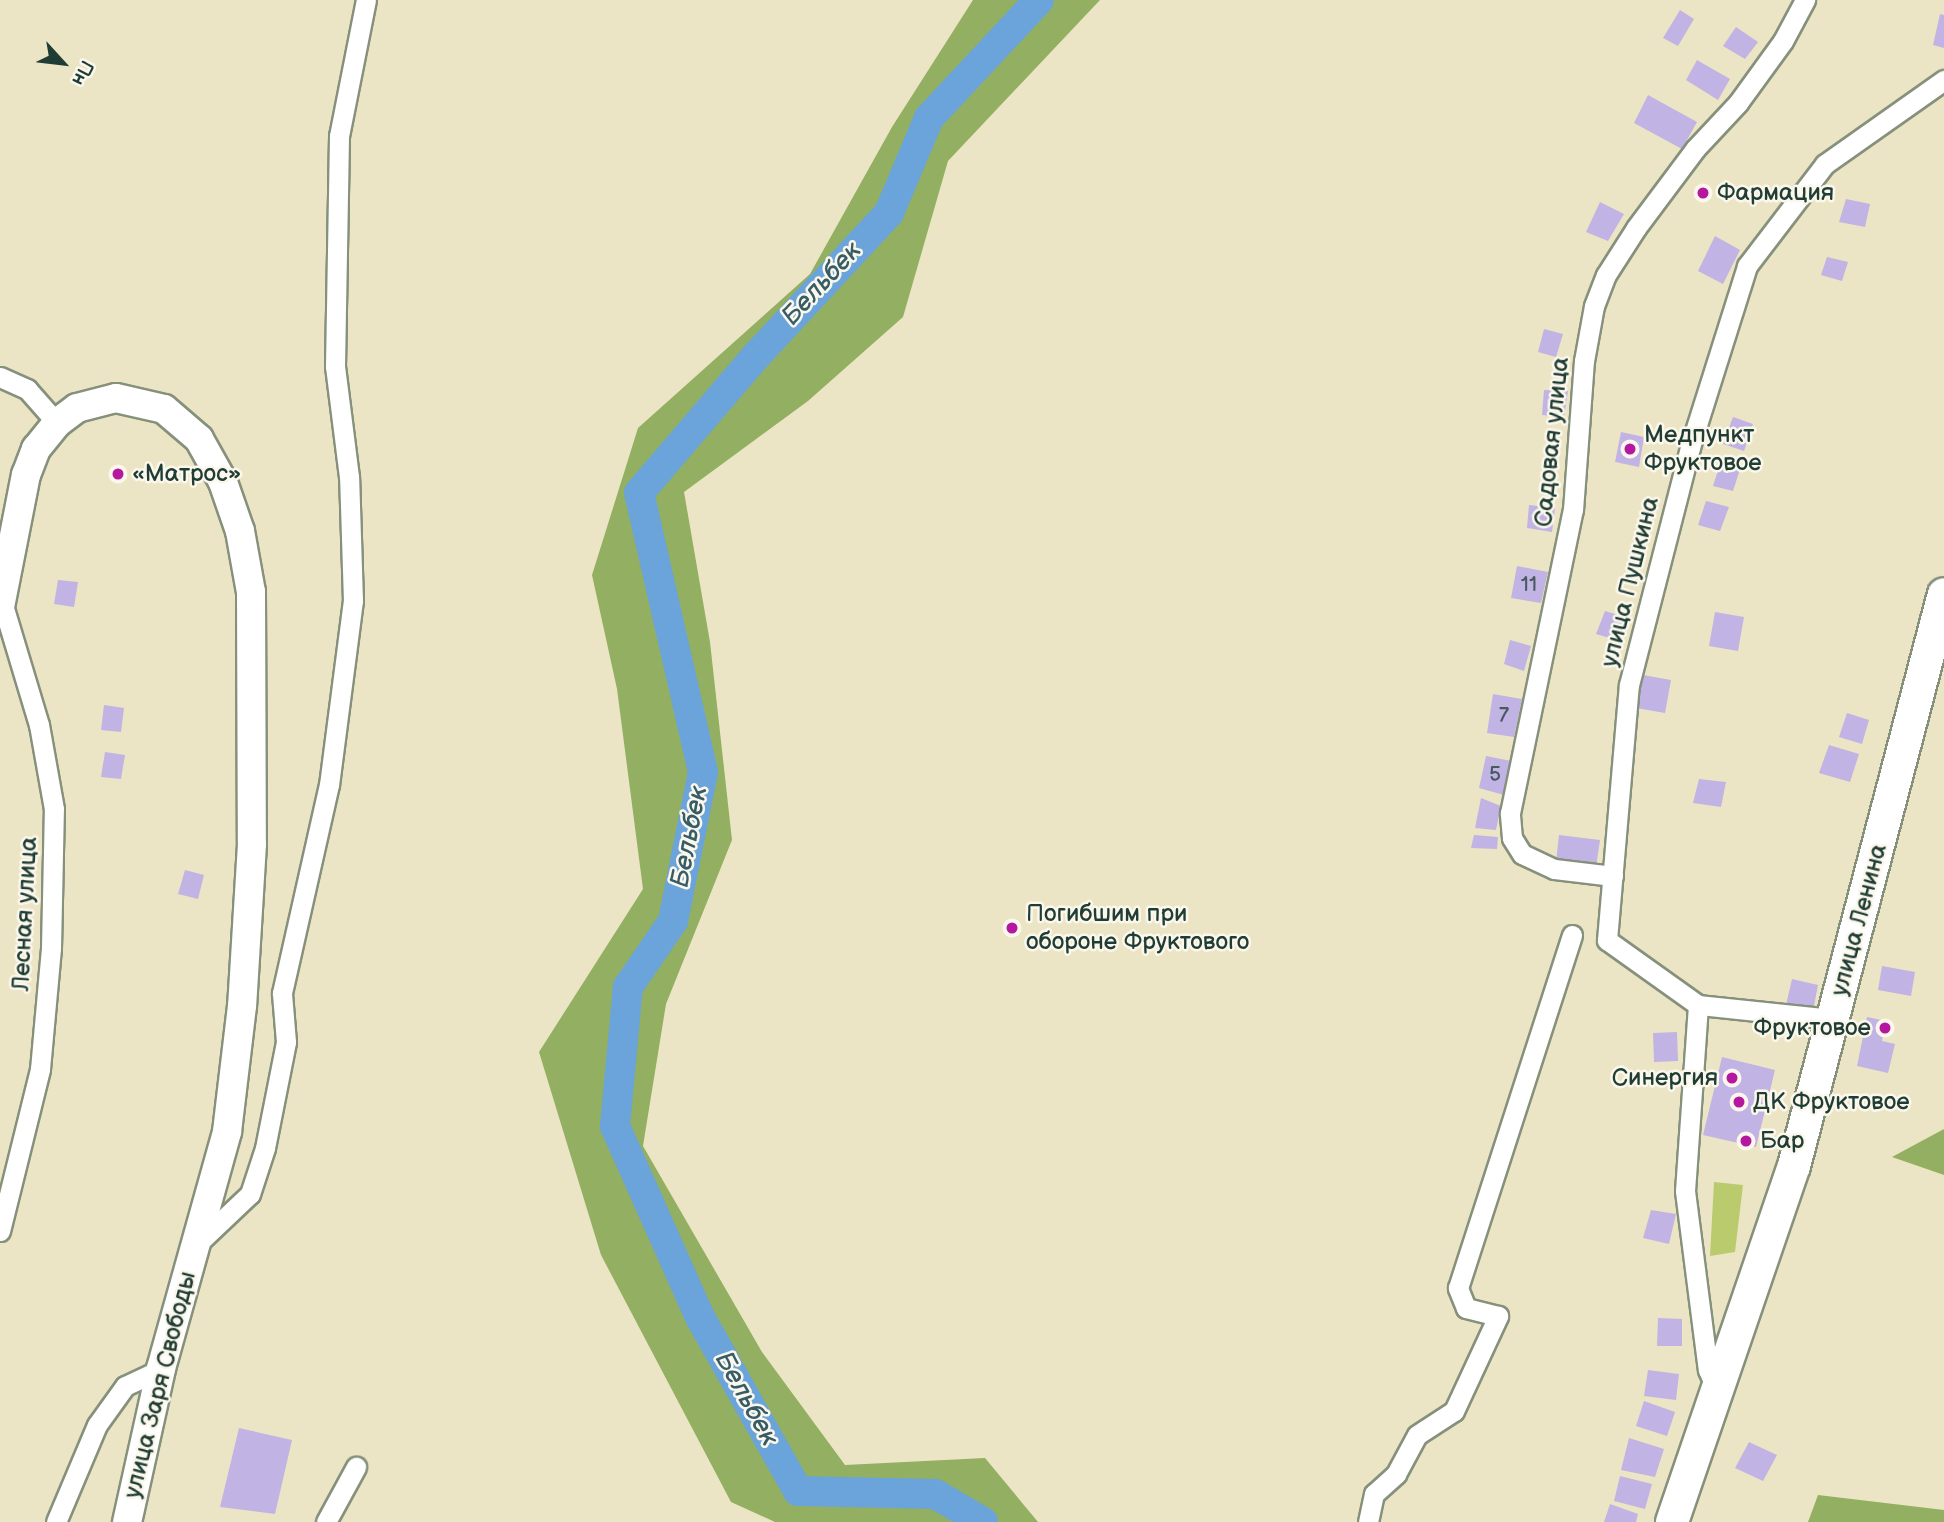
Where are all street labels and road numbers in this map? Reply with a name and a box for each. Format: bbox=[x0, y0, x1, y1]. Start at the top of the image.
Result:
street label: Садовая улица bbox=[1529, 356, 1575, 528]
street label: улица Пушкина bbox=[1595, 494, 1665, 670]
street label: Лесная улица bbox=[7, 836, 43, 992]
street label: улица Ленина bbox=[1825, 841, 1893, 999]
street label: улица Заря Свободы bbox=[118, 1269, 202, 1501]

